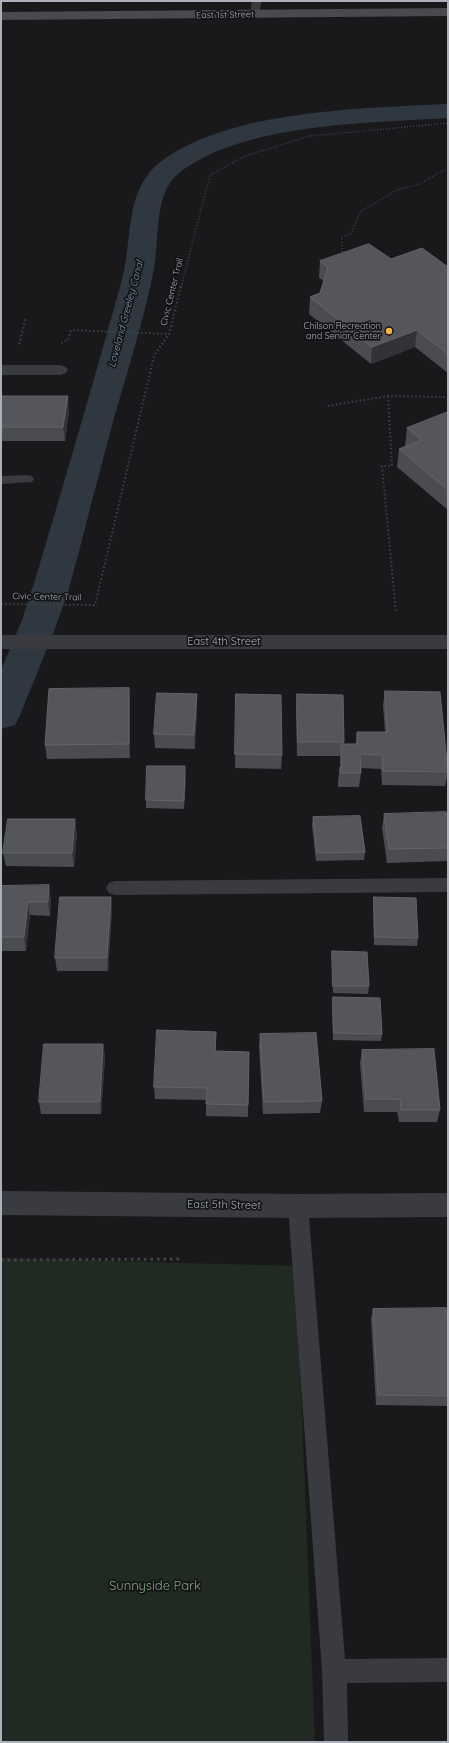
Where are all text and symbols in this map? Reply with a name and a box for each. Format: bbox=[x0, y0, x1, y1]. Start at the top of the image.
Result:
street label: East 1st Street bbox=[196, 9, 254, 21]
street label: Civic Center Trail bbox=[158, 257, 186, 327]
water label: Loveland Greeley Canal bbox=[106, 259, 146, 369]
place label: Chilson Recreation and Senior Center bbox=[304, 321, 381, 342]
marker: Chilson Recreation and Senior Center bbox=[384, 326, 394, 336]
street label: Civic Center Trail bbox=[12, 591, 82, 603]
street label: East 4th Street bbox=[187, 635, 261, 649]
street label: East 5th Street bbox=[187, 1198, 261, 1212]
park label: Sunnyside Park bbox=[109, 1578, 201, 1594]

